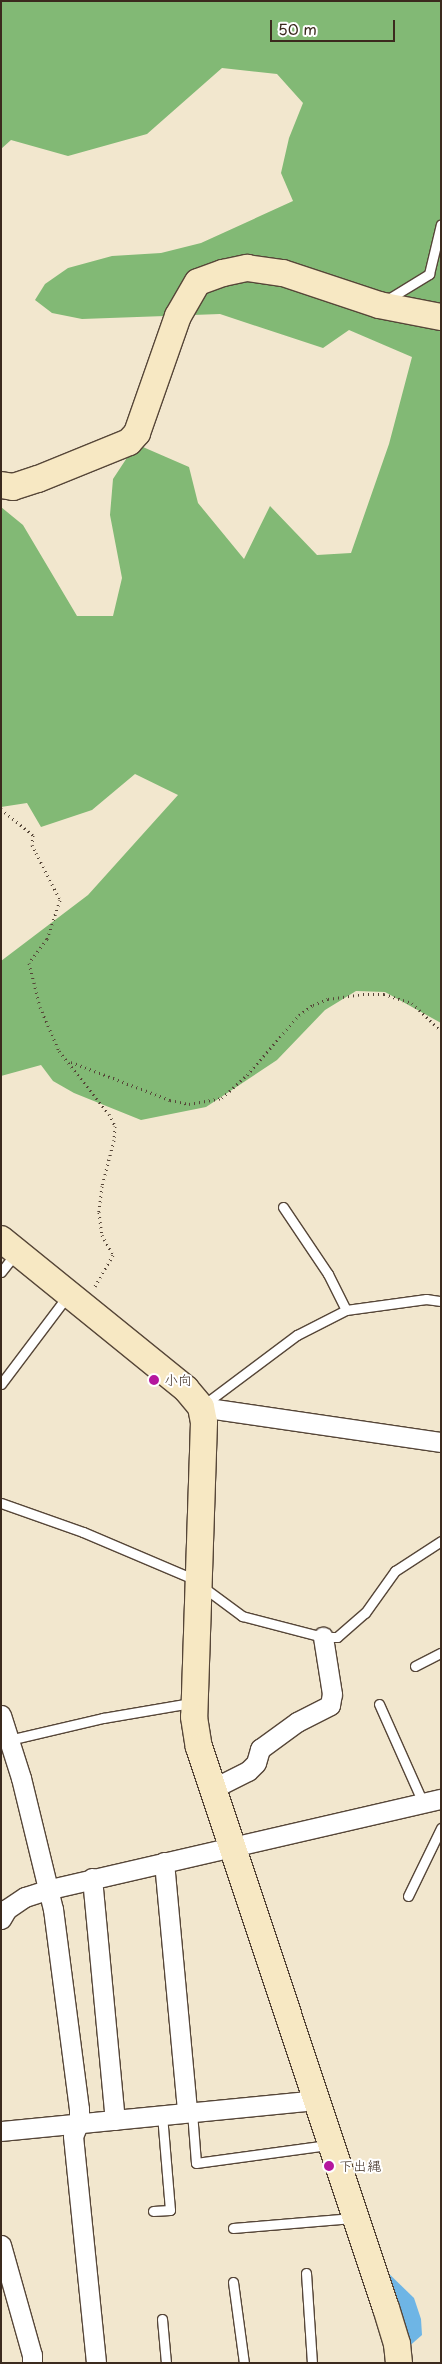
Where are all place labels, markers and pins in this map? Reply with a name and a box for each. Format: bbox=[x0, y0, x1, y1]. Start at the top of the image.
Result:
place label: 小向 bbox=[164, 1372, 192, 1388]
marker: 小向 bbox=[148, 1374, 160, 1386]
place label: 下出縄 bbox=[339, 2158, 381, 2174]
marker: 下出縄 bbox=[323, 2160, 335, 2172]

